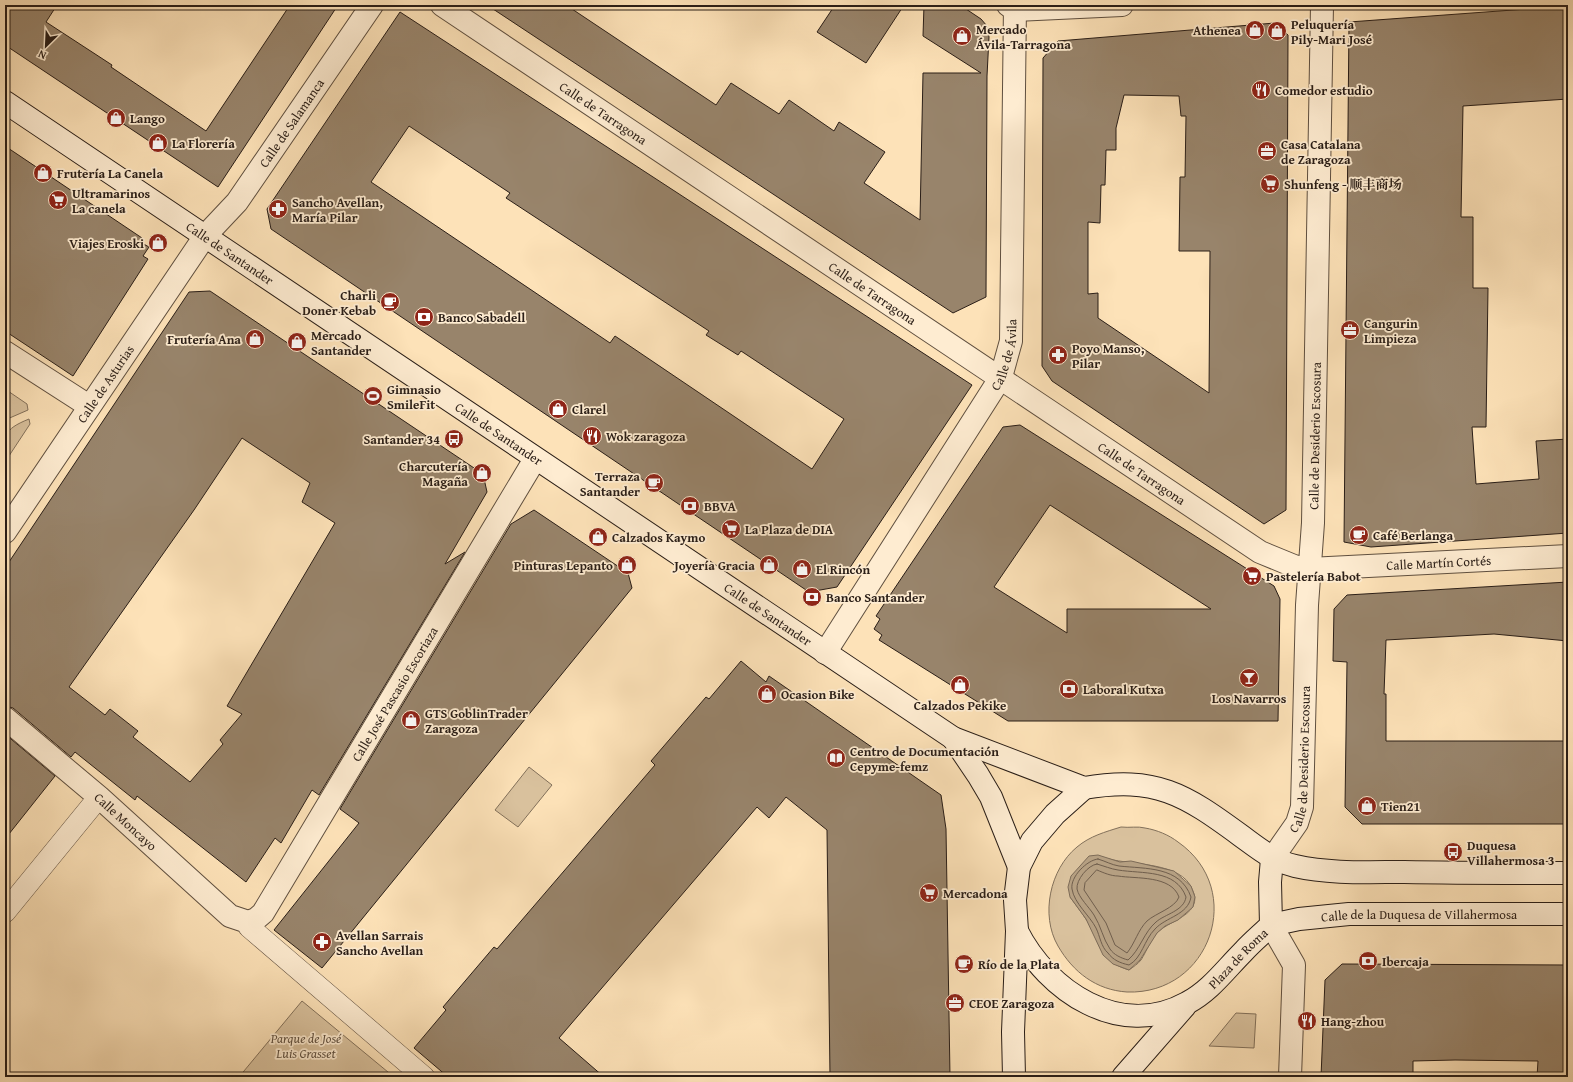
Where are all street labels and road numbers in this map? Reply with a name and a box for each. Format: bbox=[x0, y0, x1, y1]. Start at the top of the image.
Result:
street label: Calle de Salamanca bbox=[255, 74, 329, 171]
street label: Calle de Tarragona bbox=[555, 77, 651, 150]
street label: Calle de Santander bbox=[182, 217, 278, 290]
street label: Calle de Tarragona bbox=[825, 257, 921, 330]
street label: Calle de Ávila bbox=[986, 318, 1021, 394]
street label: Calle de Asturias bbox=[72, 341, 139, 427]
street label: Calle de Desiderio Escosura bbox=[1304, 361, 1326, 510]
street label: Calle de Santander bbox=[451, 398, 547, 471]
street label: Calle de Tarragona bbox=[1094, 437, 1190, 510]
street label: Calle Martín Cortés bbox=[1386, 551, 1492, 575]
street label: Calle de Santander bbox=[720, 578, 816, 651]
street label: Calle José Pascasio Escoriaza bbox=[347, 622, 443, 765]
street label: Calle de Desiderio Escosura bbox=[1284, 685, 1315, 837]
street label: Calle Moncayo bbox=[90, 788, 161, 856]
street label: Calle de la Duquesa de Villahermosa bbox=[1320, 905, 1518, 927]
street label: Plaza de Roma bbox=[1204, 923, 1273, 993]

